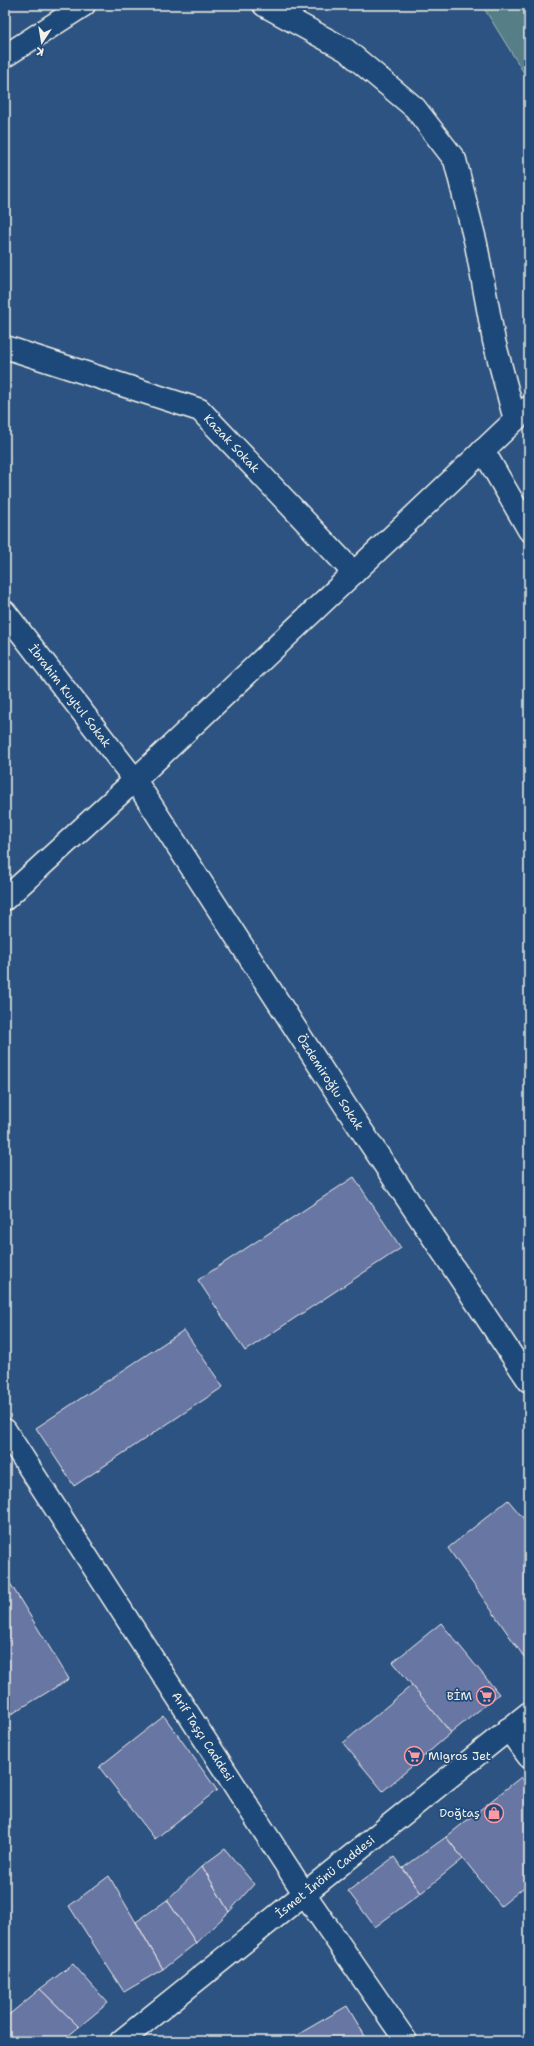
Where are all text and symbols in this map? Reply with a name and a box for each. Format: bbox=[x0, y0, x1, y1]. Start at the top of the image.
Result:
north arrow bbox=[22, 22, 62, 62]
text: K bbox=[34, 43, 45, 59]
street label: Kazak Sokak bbox=[200, 411, 263, 476]
street label: İbrahim Kuytul Sokak bbox=[25, 641, 115, 751]
street label: Özdemiroğlu Sokak bbox=[293, 1031, 367, 1133]
supermarket icon: BİM bbox=[475, 1685, 497, 1707]
place label: BİM bbox=[447, 1688, 472, 1704]
street label: Arif Taşçı Caddesi bbox=[168, 1689, 238, 1784]
supermarket icon: Migros Jet bbox=[403, 1745, 425, 1767]
place label: Migros Jet bbox=[428, 1748, 491, 1764]
shop icon: Doğtaş bbox=[483, 1802, 505, 1824]
place label: Doğtaş bbox=[439, 1805, 480, 1821]
street label: İsmet İnönü Caddesi bbox=[272, 1832, 378, 1922]

